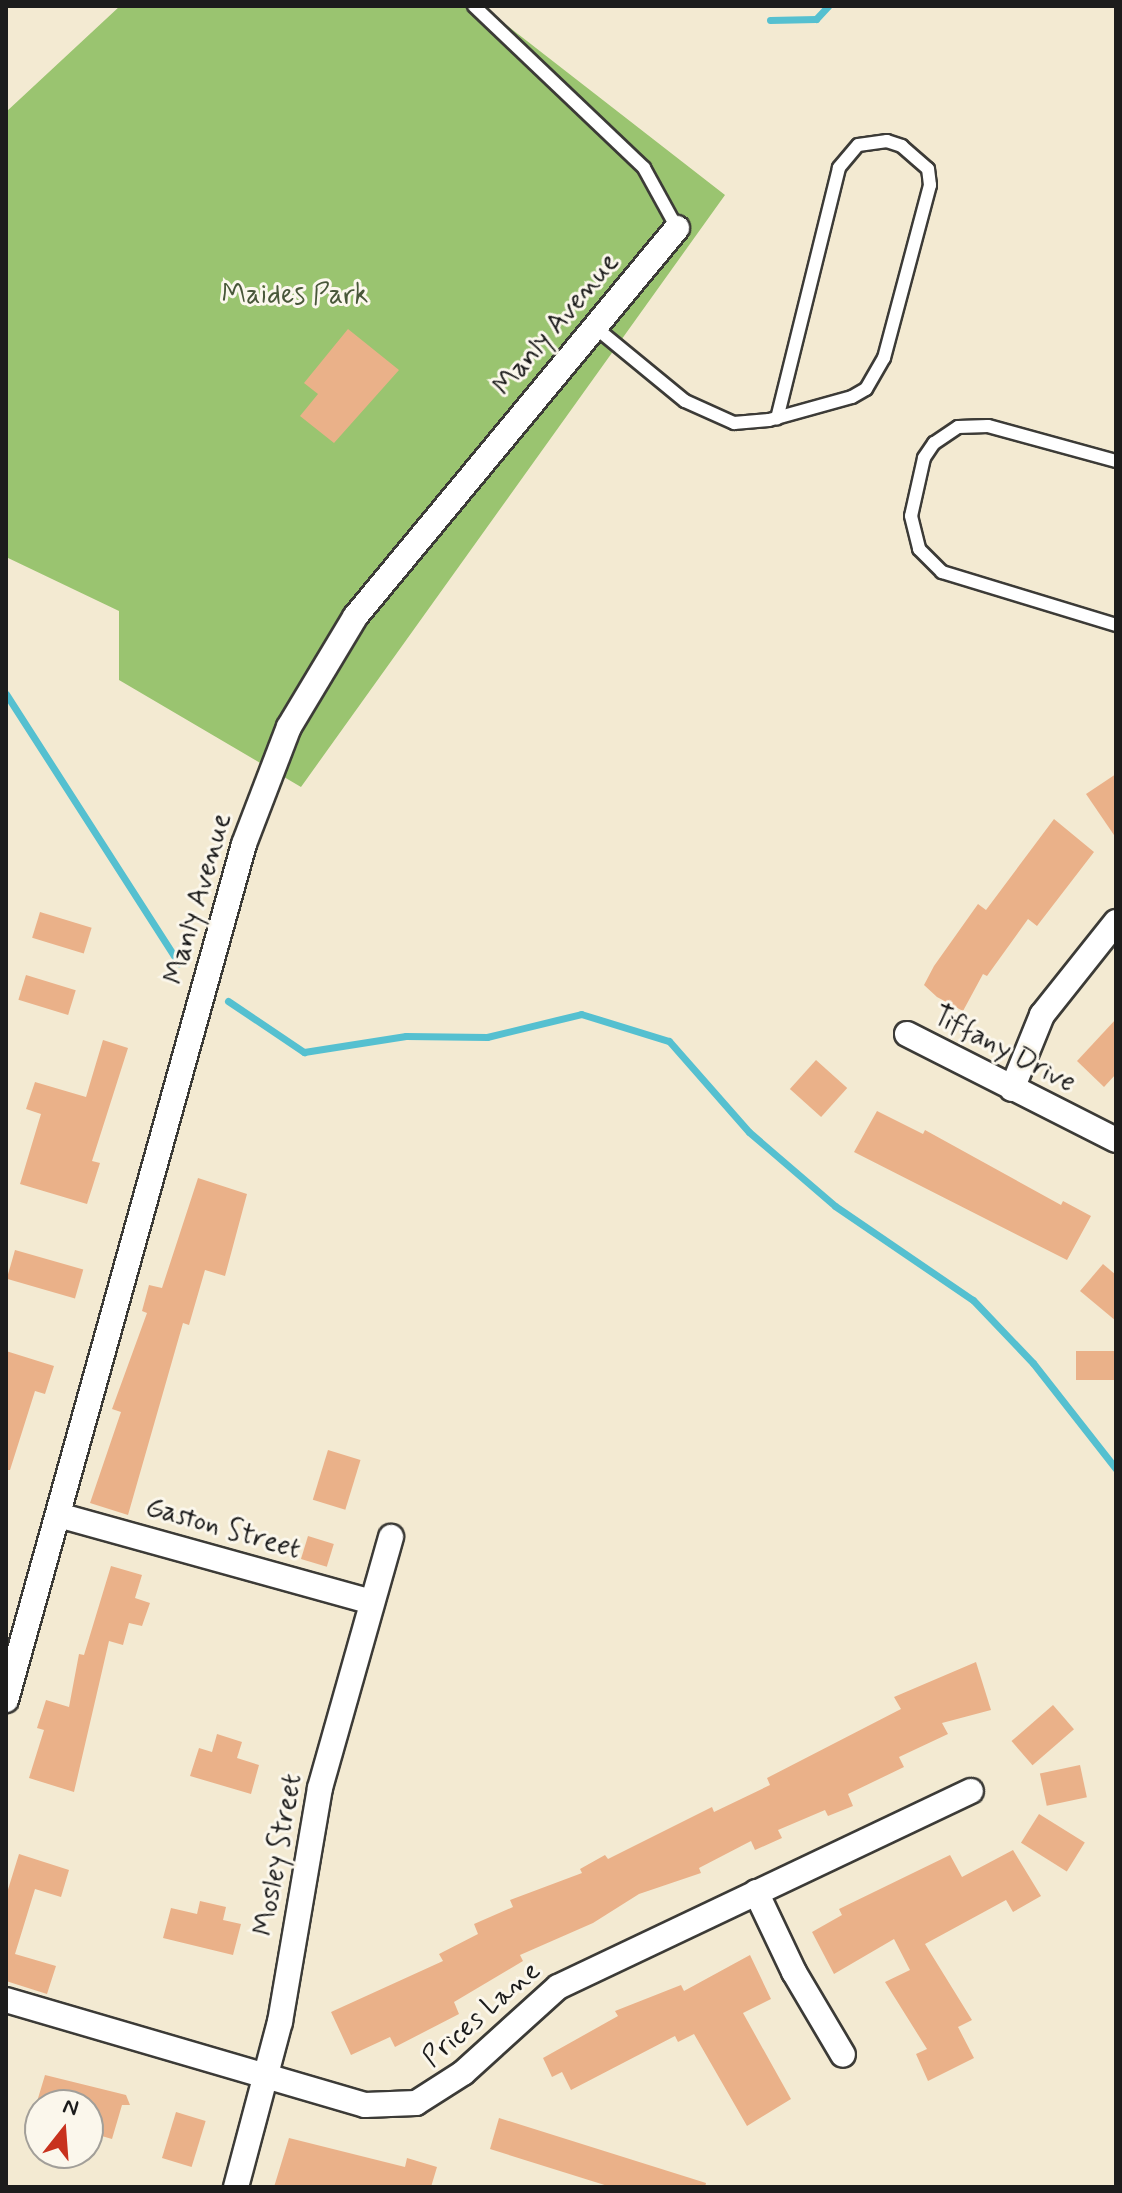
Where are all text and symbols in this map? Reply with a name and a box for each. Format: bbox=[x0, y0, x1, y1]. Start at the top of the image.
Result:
street label: Manly Avenue bbox=[490, 250, 624, 400]
park label: Maides Park bbox=[221, 279, 369, 313]
street label: Manly Avenue bbox=[160, 813, 238, 985]
street label: Tiffany Drive bbox=[928, 1000, 1080, 1100]
street label: Gaston Street bbox=[140, 1490, 306, 1568]
street label: Mosley Street bbox=[248, 1769, 310, 1941]
street label: Prices Lane bbox=[419, 1957, 545, 2073]
north arrow bbox=[24, 2089, 104, 2169]
text: N bbox=[59, 2092, 82, 2123]

